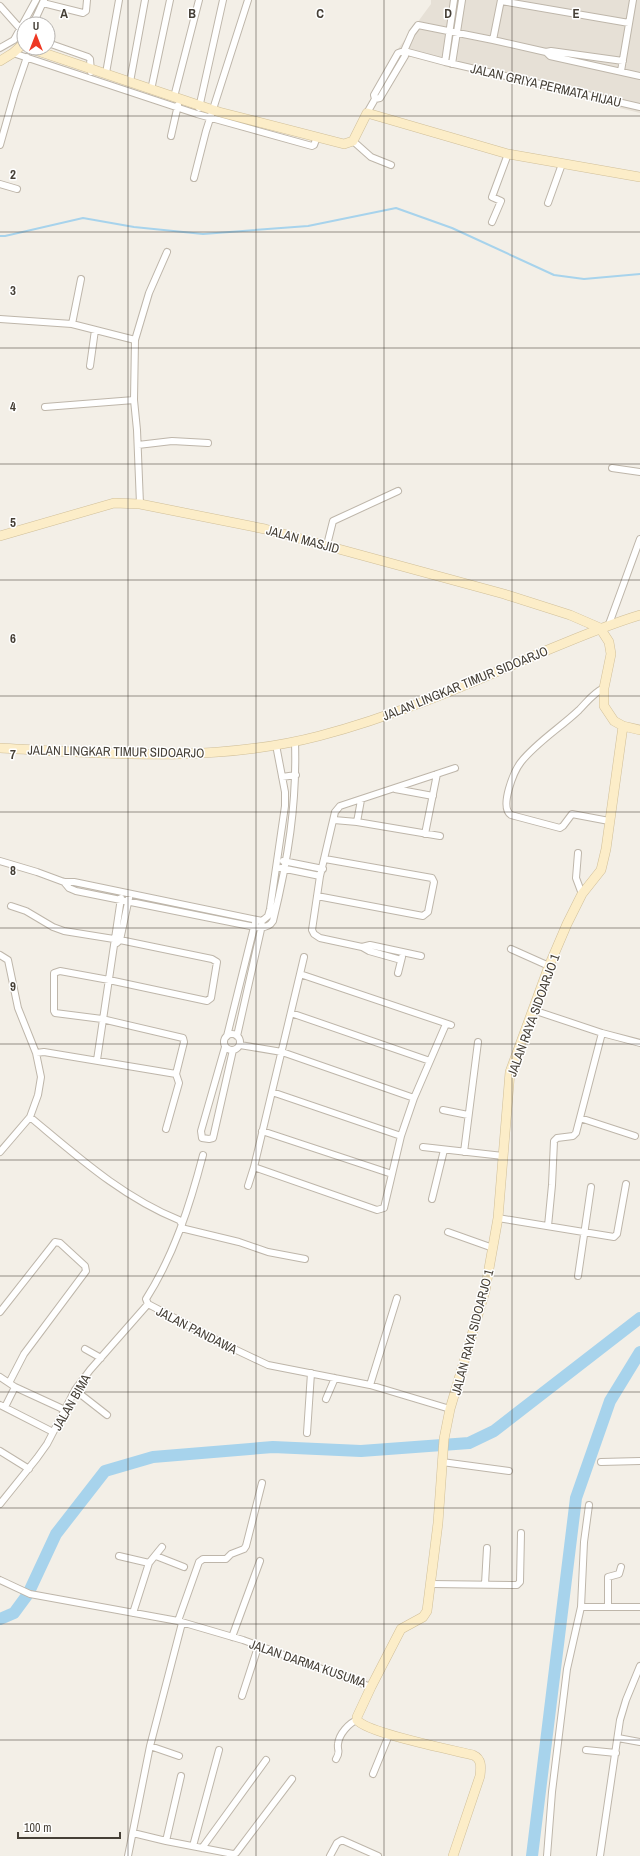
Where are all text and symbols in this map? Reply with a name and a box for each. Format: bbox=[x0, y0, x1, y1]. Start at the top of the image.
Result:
text: A bbox=[60, 5, 68, 22]
text: B bbox=[188, 5, 196, 22]
text: C bbox=[316, 5, 324, 22]
text: D bbox=[444, 5, 452, 22]
text: E bbox=[572, 5, 580, 22]
north arrow bbox=[16, 16, 56, 56]
text: U bbox=[33, 19, 39, 33]
street label: JALAN GRIYA PERMATA HIJAU bbox=[469, 60, 623, 111]
text: 2 bbox=[10, 166, 16, 183]
text: 3 bbox=[10, 282, 16, 299]
text: 4 bbox=[10, 398, 16, 415]
text: 5 bbox=[10, 514, 16, 531]
street label: JALAN MASJID bbox=[264, 522, 342, 558]
text: 6 bbox=[10, 630, 16, 647]
street label: JALAN LINGKAR TIMUR SIDOARJO bbox=[380, 642, 550, 724]
street label: JALAN LINGKAR TIMUR SIDOARJO bbox=[27, 741, 205, 762]
text: 7 bbox=[10, 746, 16, 763]
text: 8 bbox=[10, 862, 16, 879]
street label: JALAN RAYA SIDOARJO 1 bbox=[503, 951, 564, 1079]
text: 9 bbox=[10, 978, 16, 995]
street label: JALAN RAYA SIDOARJO 1 bbox=[448, 1267, 497, 1397]
street label: JALAN PANDAWA bbox=[153, 1303, 241, 1359]
street label: JALAN BIMA bbox=[49, 1370, 95, 1433]
street label: JALAN DARMA KUSUMA bbox=[247, 1635, 369, 1692]
scale bar bbox=[18, 1814, 120, 1840]
text: 100 m bbox=[24, 1820, 51, 1836]

